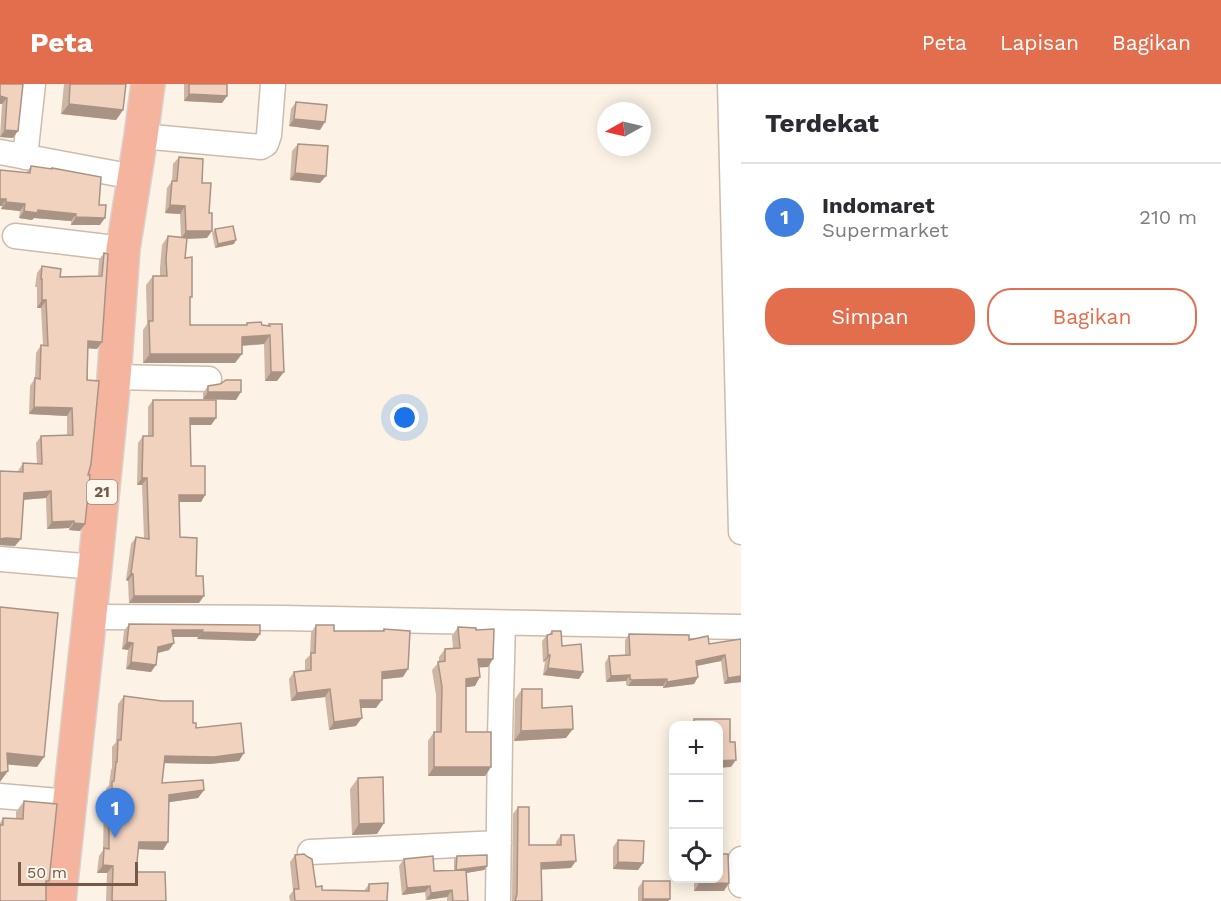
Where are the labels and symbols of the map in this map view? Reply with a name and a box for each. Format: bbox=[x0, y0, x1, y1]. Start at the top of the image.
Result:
north arrow bbox=[597, 102, 651, 156]
your location bbox=[390, 403, 419, 432]
road number: 21 bbox=[87, 480, 117, 504]
pin: 1 bbox=[96, 788, 134, 838]
scale bar bbox=[18, 859, 138, 886]

